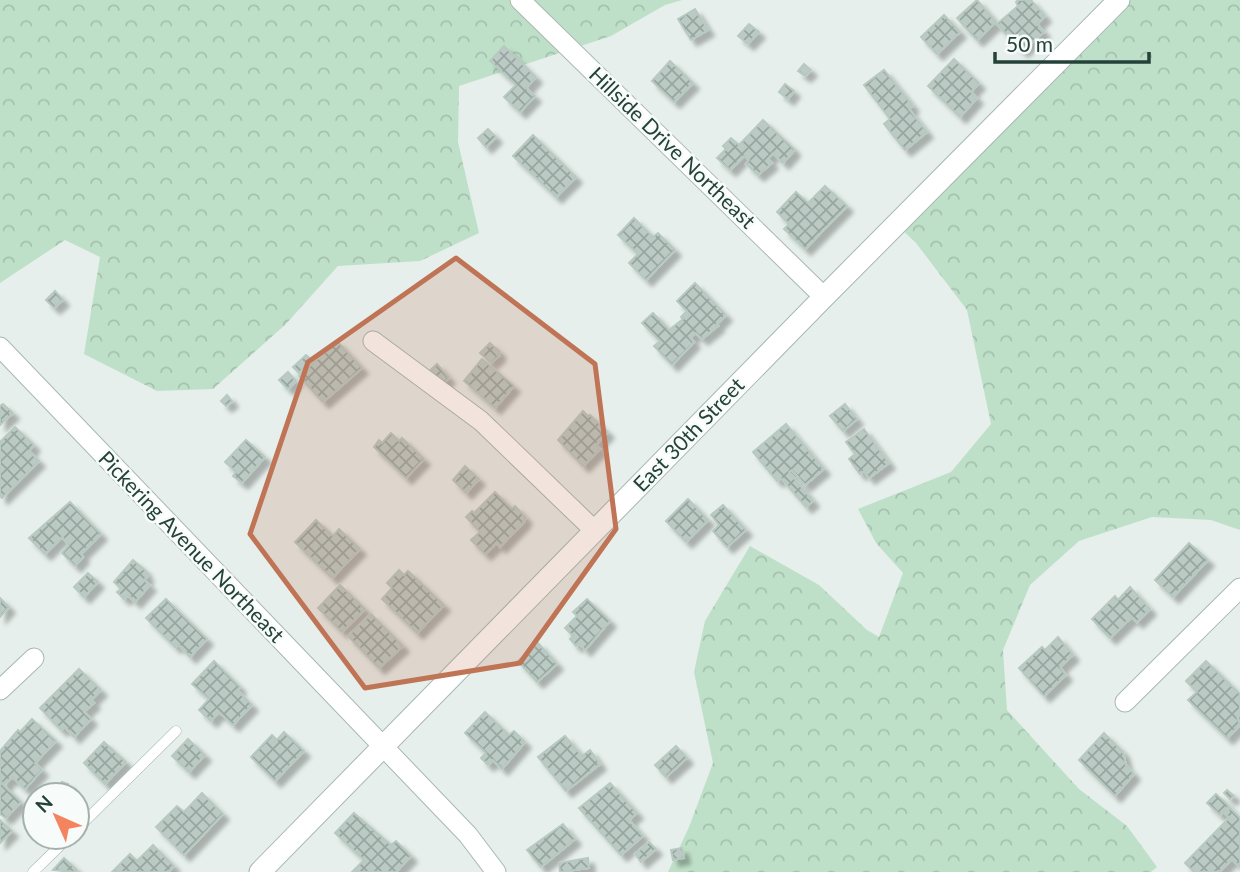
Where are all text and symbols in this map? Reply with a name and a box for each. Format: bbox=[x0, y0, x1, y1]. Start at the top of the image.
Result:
scale bar bbox=[995, 21, 1149, 65]
text: 50 m bbox=[1006, 31, 1053, 56]
street label: Hillside Drive Northeast bbox=[585, 61, 762, 233]
street label: East 30th Street bbox=[627, 371, 749, 496]
street label: Pickering Avenue Northeast bbox=[94, 445, 290, 647]
north arrow bbox=[21, 781, 91, 851]
text: N bbox=[30, 790, 57, 817]

